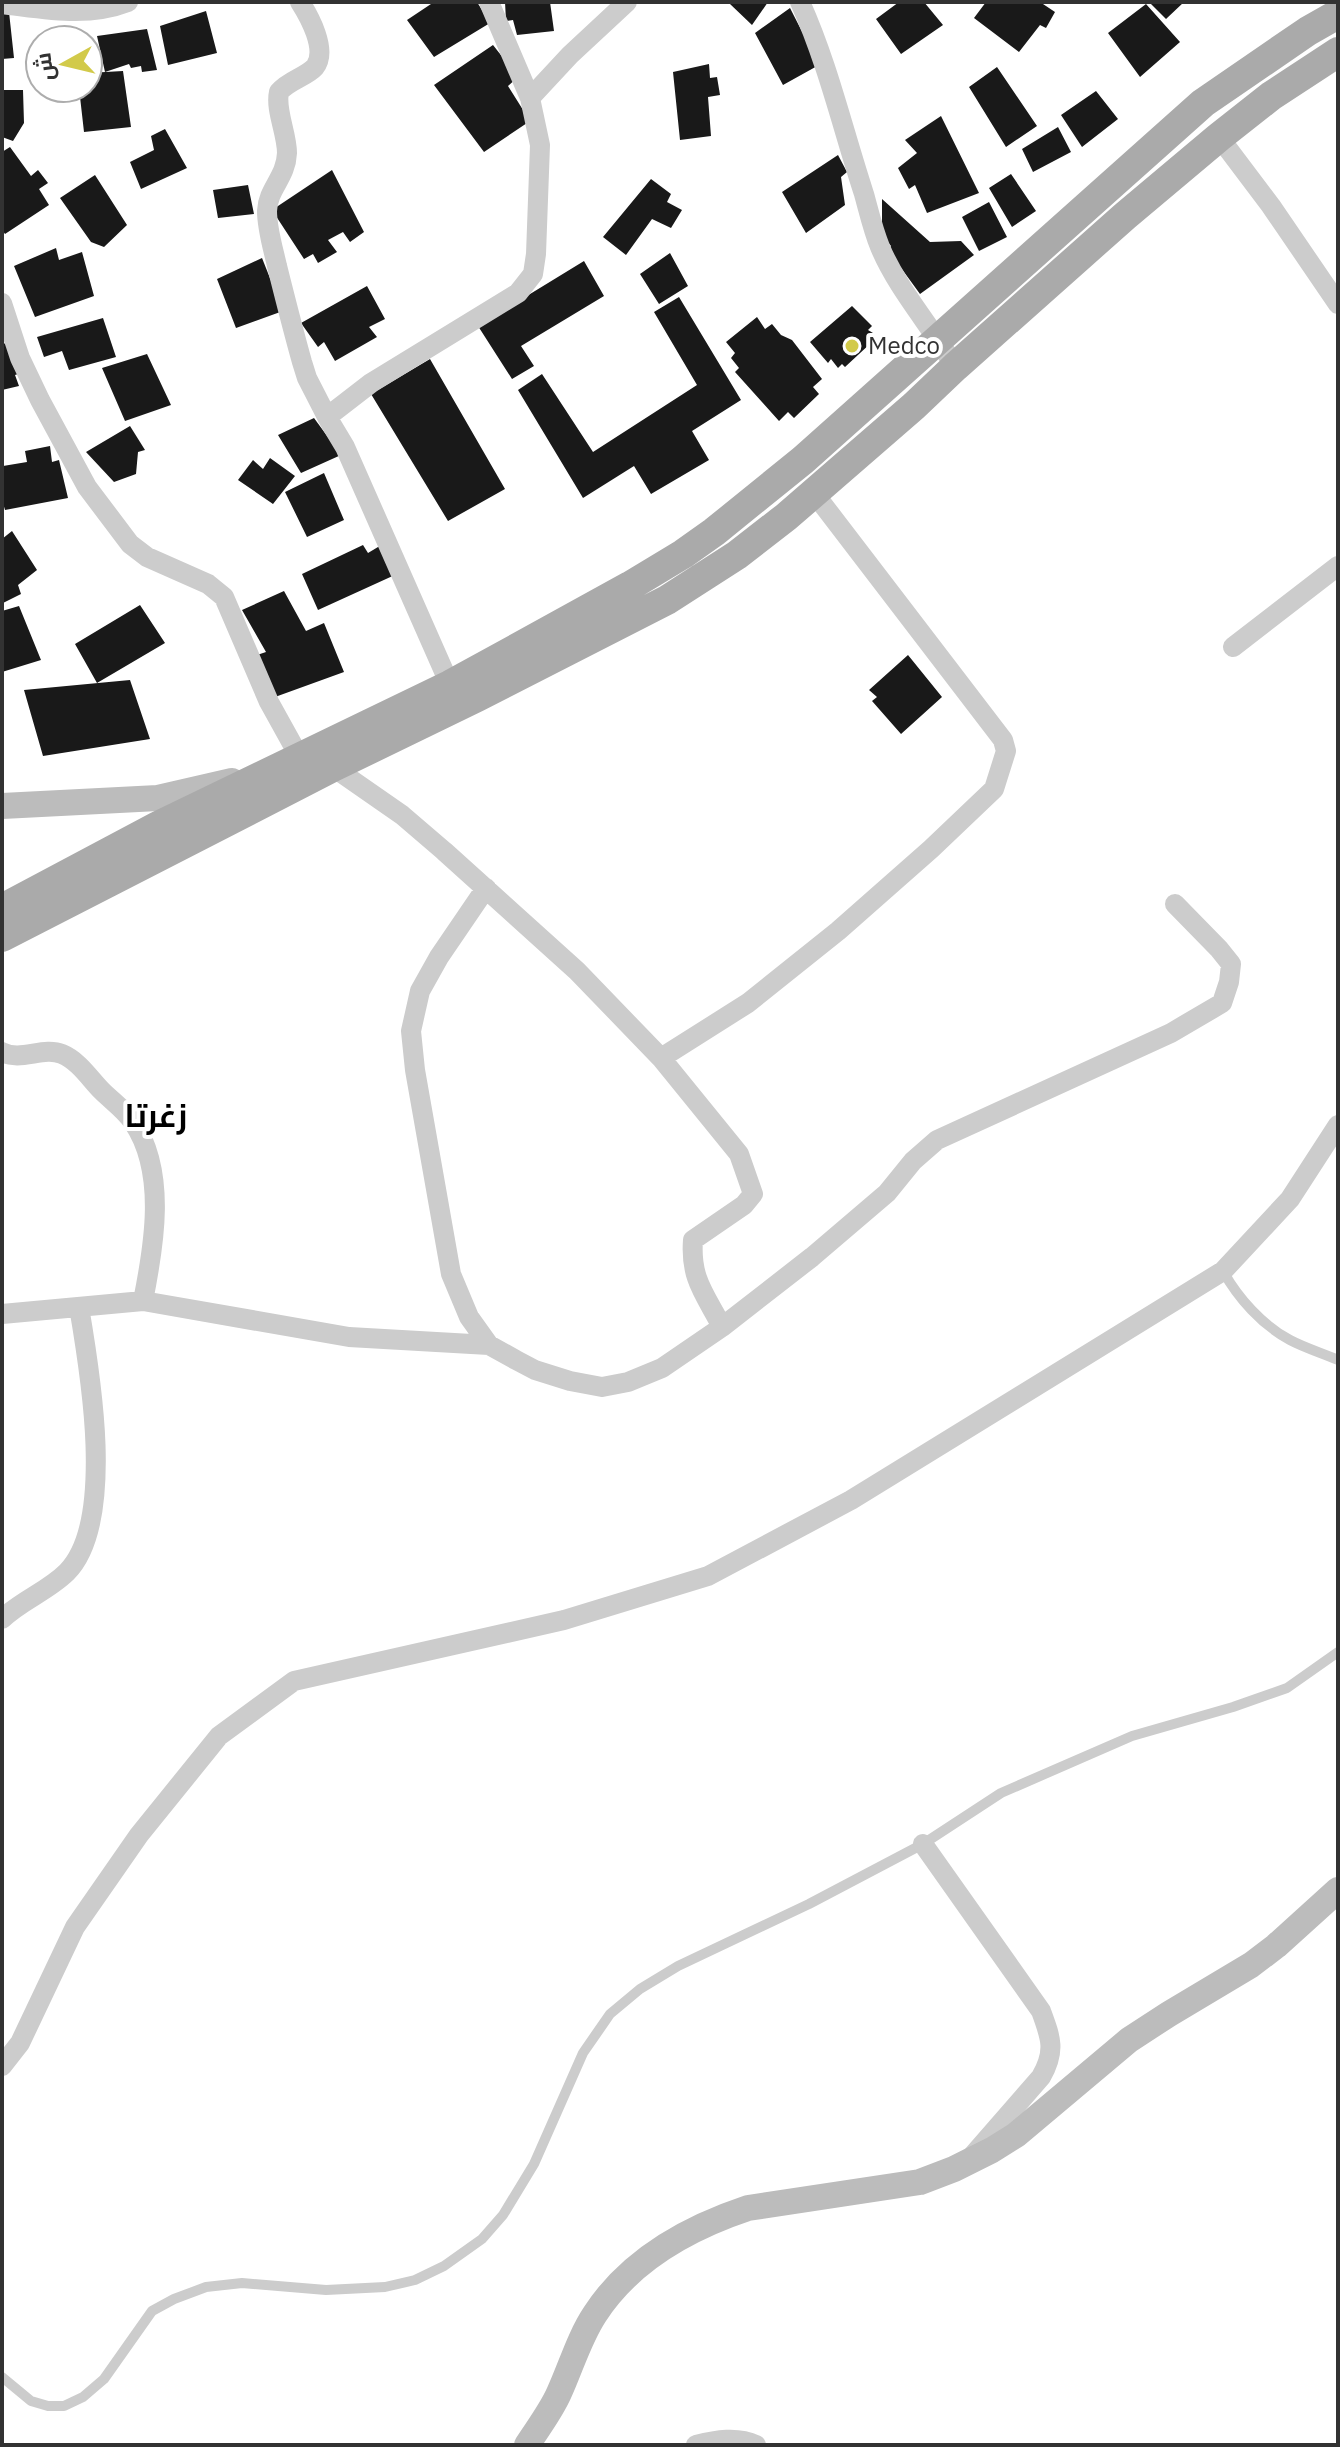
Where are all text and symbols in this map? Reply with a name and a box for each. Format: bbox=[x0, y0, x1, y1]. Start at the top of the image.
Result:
north arrow bbox=[24, 24, 104, 104]
text: ش bbox=[27, 51, 60, 83]
place label: Medco bbox=[868, 329, 940, 361]
marker: Medco bbox=[843, 337, 861, 355]
district label: زغرتا bbox=[125, 1094, 187, 1136]

